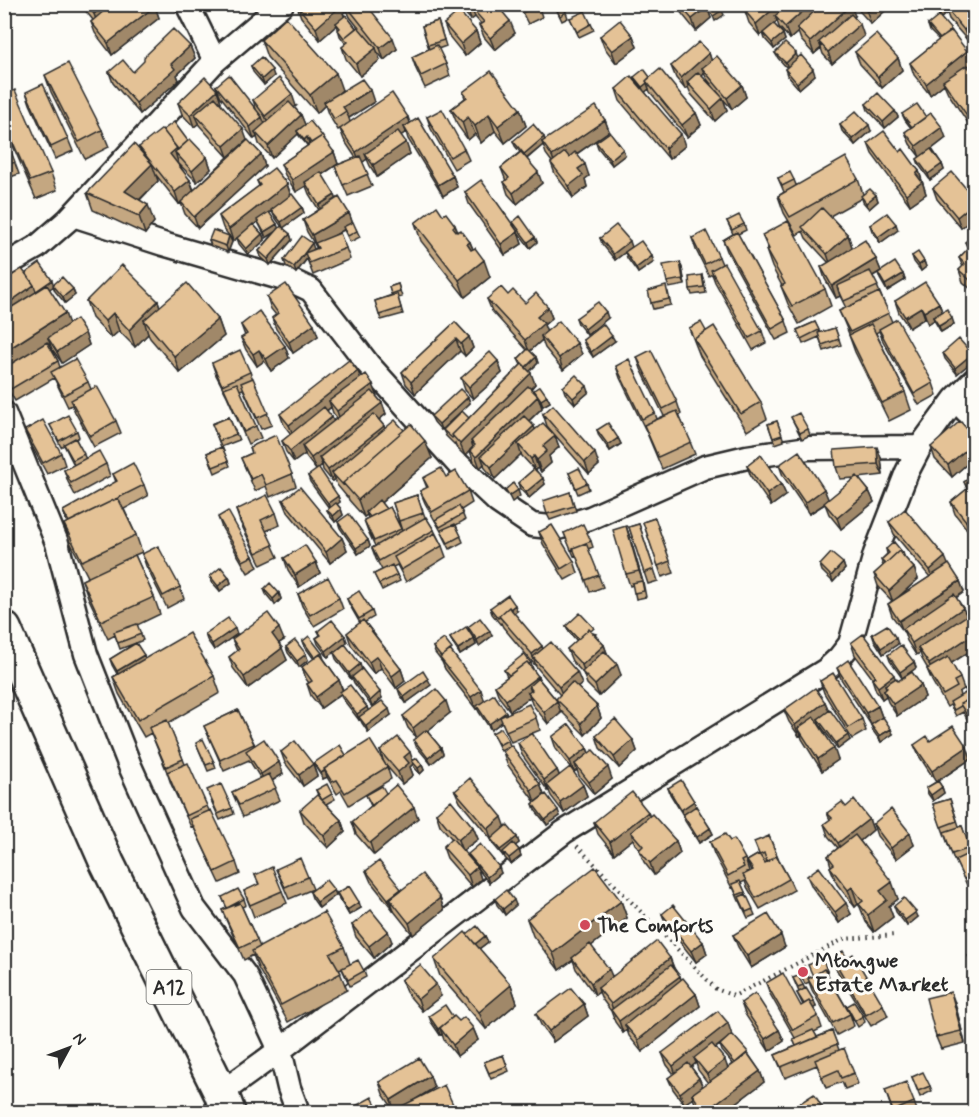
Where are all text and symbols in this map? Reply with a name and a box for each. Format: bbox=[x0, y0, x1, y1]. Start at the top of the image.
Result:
place label: The Comforts bbox=[597, 912, 714, 942]
marker: The Comforts bbox=[578, 918, 592, 932]
place label: Mtongwe Estate Market bbox=[815, 947, 949, 999]
marker: Mtongwe Estate Market bbox=[796, 965, 810, 979]
road number: A12 bbox=[146, 970, 192, 1004]
north arrow bbox=[39, 1018, 99, 1078]
text: N bbox=[68, 1028, 91, 1050]

